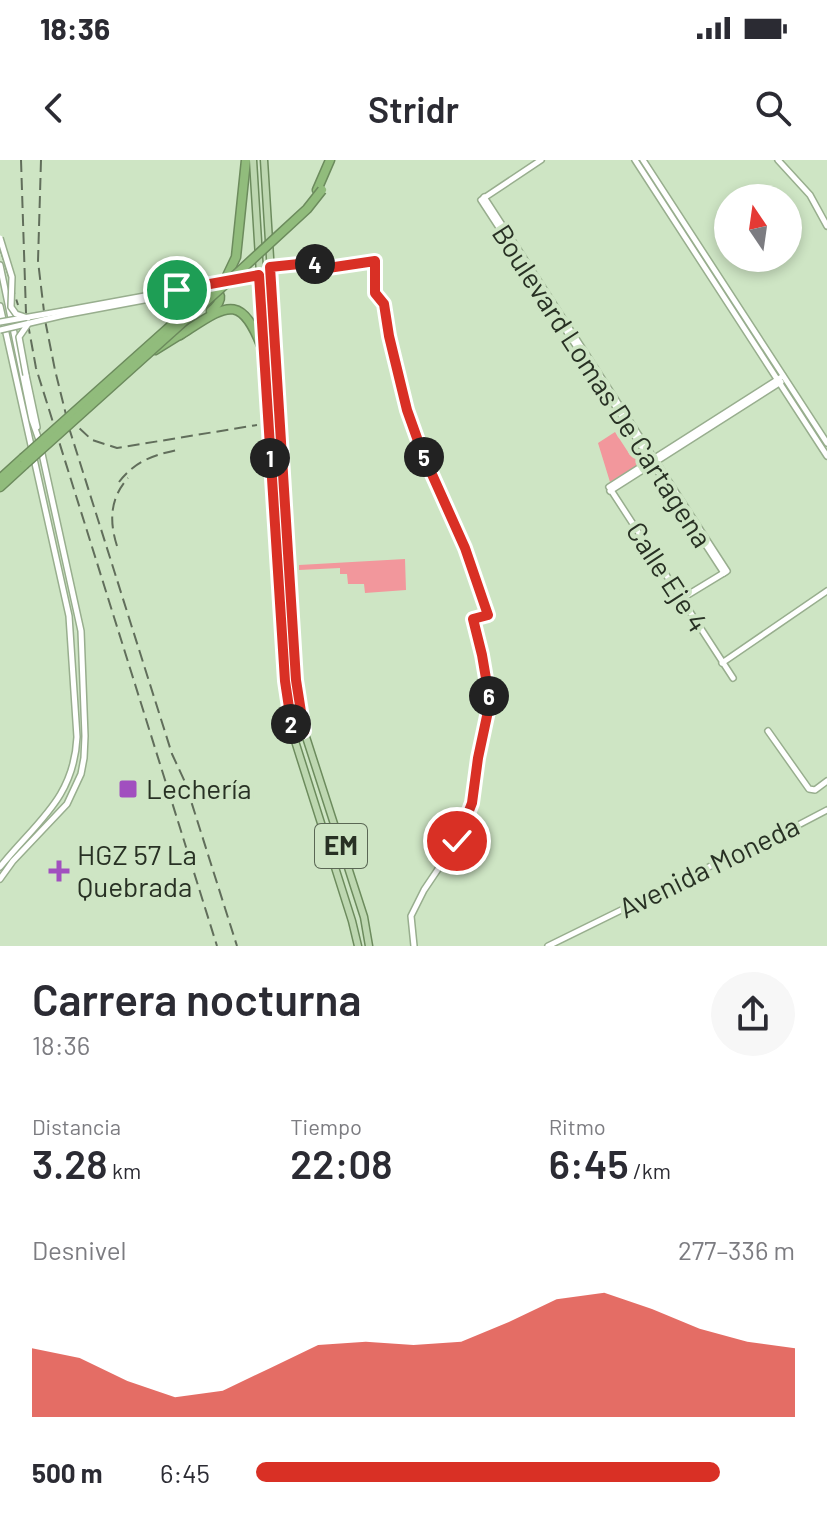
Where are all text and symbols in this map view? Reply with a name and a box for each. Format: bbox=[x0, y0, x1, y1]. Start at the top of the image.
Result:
text: 18:36 bbox=[40, 10, 110, 46]
icon: back bbox=[32, 86, 76, 130]
icon: search bbox=[751, 86, 795, 130]
text: Stridr bbox=[368, 87, 459, 130]
north arrow bbox=[714, 184, 802, 272]
map controls bbox=[714, 184, 802, 272]
street label: Boulevard Lomas De Cartagena bbox=[486, 218, 720, 553]
pin: 4 bbox=[295, 244, 335, 284]
text: 4 bbox=[308, 251, 322, 277]
pin bbox=[143, 256, 211, 324]
icon: arrive bbox=[155, 268, 199, 312]
pin: 5 bbox=[404, 437, 444, 477]
pin: 1 bbox=[250, 438, 290, 478]
text: 5 bbox=[418, 444, 430, 470]
text: 1 bbox=[266, 445, 274, 471]
street label: Calle Eje 4 bbox=[620, 515, 716, 638]
pin: 6 bbox=[469, 676, 509, 716]
text: 6 bbox=[483, 683, 495, 709]
pin: 2 bbox=[271, 704, 311, 744]
text: 2 bbox=[285, 711, 297, 737]
place label: Lechería bbox=[146, 771, 252, 805]
marker: Lechería bbox=[117, 778, 139, 800]
pin bbox=[423, 807, 491, 875]
street label: Avenida Moneda bbox=[613, 808, 804, 924]
icon: check bbox=[435, 819, 479, 863]
road number: EM bbox=[315, 824, 367, 868]
place label: HGZ 57 La Quebrada bbox=[77, 837, 197, 903]
marker: HGZ 57 La Quebrada bbox=[48, 860, 70, 882]
text: Carrera nocturna bbox=[32, 972, 361, 1025]
button: share bbox=[711, 972, 795, 1056]
text: 18:36 bbox=[32, 1029, 90, 1060]
text: Distancia bbox=[32, 1113, 121, 1139]
text: Tiempo bbox=[290, 1113, 362, 1139]
text: Ritmo bbox=[549, 1113, 606, 1139]
text: 3.28 bbox=[32, 1139, 108, 1187]
text: 22:08 bbox=[290, 1139, 393, 1187]
text: 6:45 bbox=[549, 1139, 629, 1187]
text: km bbox=[108, 1157, 141, 1183]
text: /km bbox=[629, 1157, 671, 1183]
text: Desnivel bbox=[32, 1234, 127, 1265]
text: 277–336 m bbox=[678, 1234, 795, 1265]
text: 500 m bbox=[32, 1457, 103, 1488]
text: 6:45 bbox=[160, 1457, 210, 1488]

